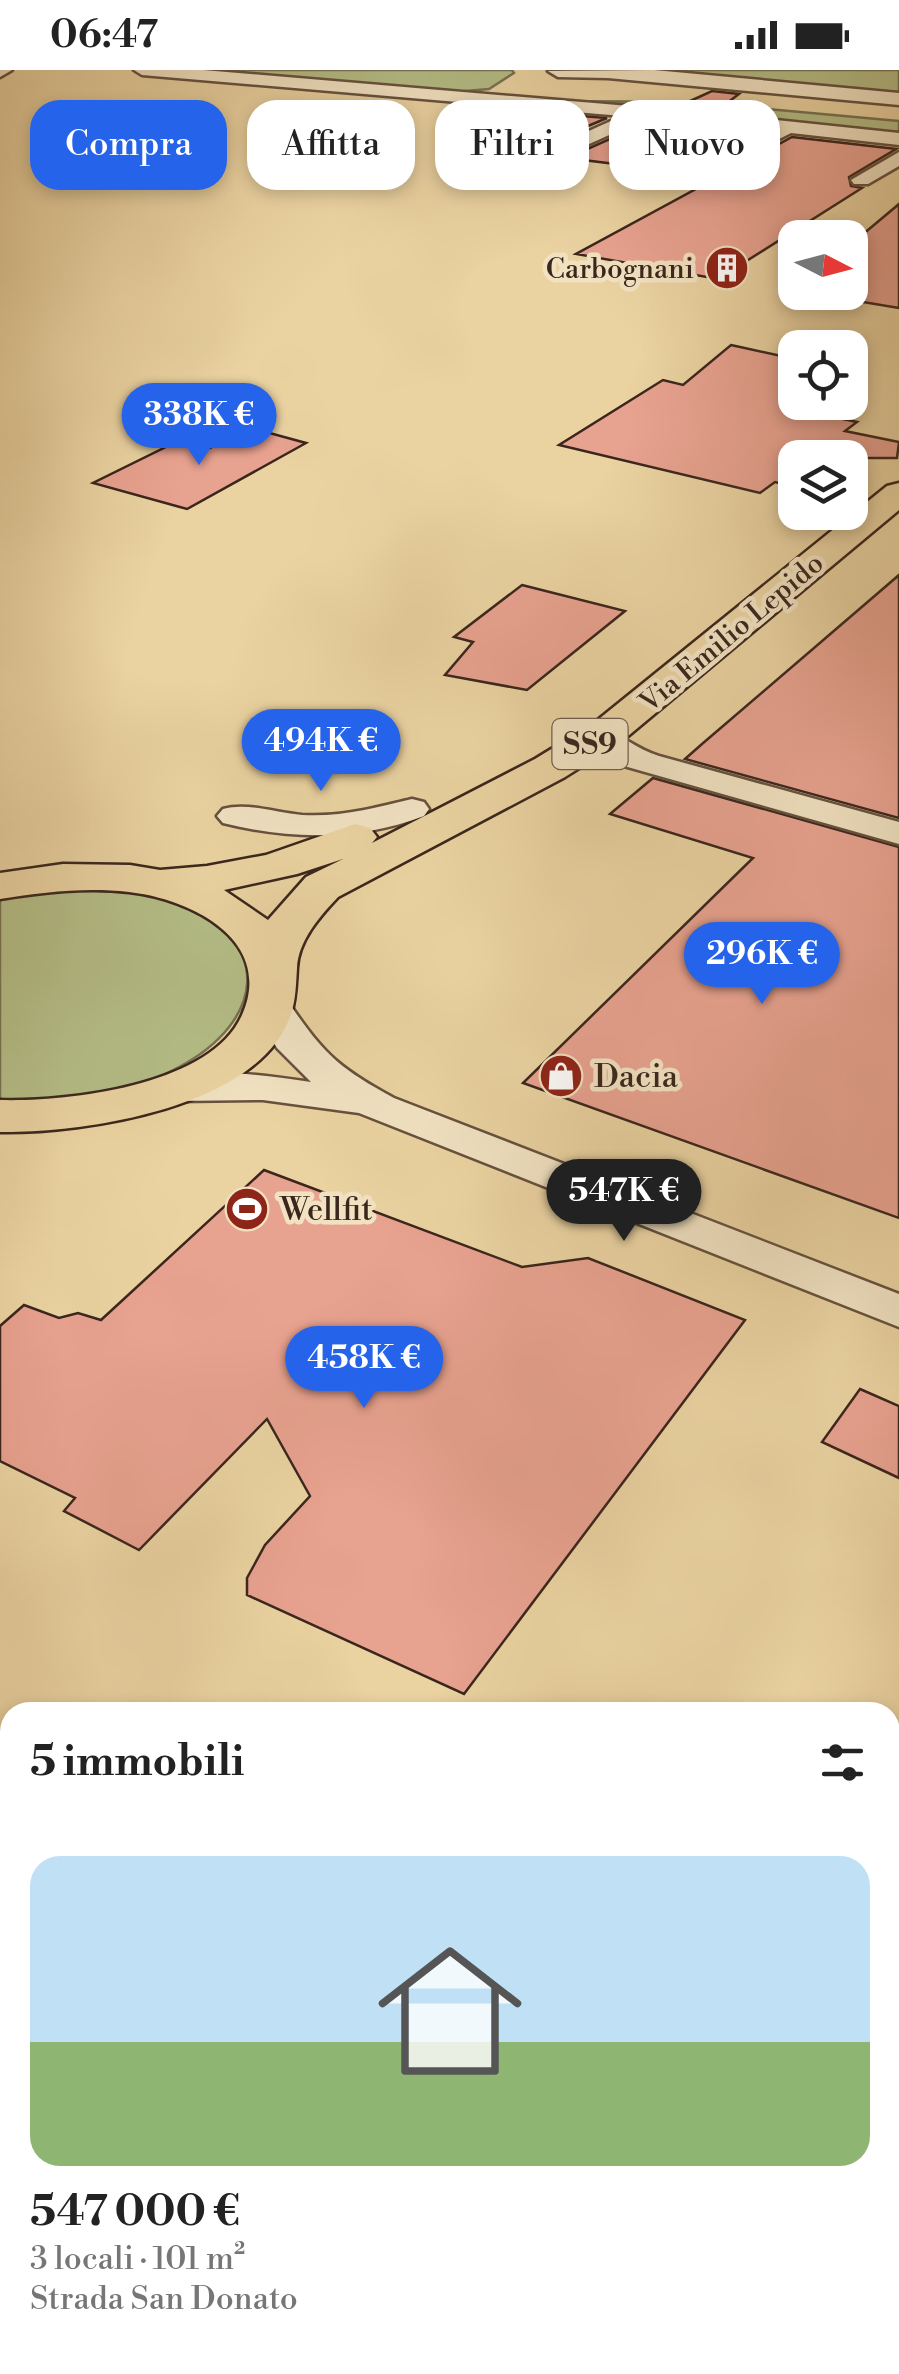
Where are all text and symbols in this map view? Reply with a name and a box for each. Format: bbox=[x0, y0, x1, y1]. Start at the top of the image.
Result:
text: 06:47 bbox=[50, 12, 158, 59]
chip: Compra bbox=[30, 100, 227, 190]
chip: Affitta bbox=[247, 100, 415, 190]
chip: Filtri bbox=[435, 100, 589, 190]
chip: Nuovo bbox=[609, 100, 780, 190]
north arrow bbox=[778, 220, 868, 310]
map controls bbox=[778, 220, 868, 530]
building icon: Carbognani bbox=[704, 245, 750, 291]
place label: Carbognani bbox=[546, 252, 694, 287]
button: locate bbox=[778, 330, 868, 420]
pin: 338K € bbox=[118, 383, 280, 468]
text: 338K € bbox=[144, 395, 254, 435]
button: layers bbox=[778, 440, 868, 530]
street label: Via Emilio Lepido bbox=[632, 546, 831, 721]
pin: 494K € bbox=[240, 709, 402, 794]
road number: SS9 bbox=[552, 719, 628, 769]
text: 494K € bbox=[264, 721, 378, 761]
pin: 296K € bbox=[681, 922, 843, 1007]
text: 296K € bbox=[706, 934, 818, 974]
shop icon: Dacia bbox=[538, 1053, 584, 1099]
place label: Dacia bbox=[594, 1057, 679, 1097]
pin: 547K € bbox=[543, 1159, 705, 1244]
text: 547K € bbox=[568, 1171, 680, 1211]
sports icon: Wellfit bbox=[224, 1186, 270, 1232]
place label: Wellfit bbox=[279, 1190, 373, 1230]
pin: 458K € bbox=[283, 1326, 445, 1411]
text: 458K € bbox=[307, 1338, 421, 1378]
icon: filters bbox=[815, 1735, 870, 1790]
text: 5 immobili bbox=[30, 1736, 244, 1789]
icon: home bbox=[360, 1921, 540, 2101]
text: 547 000 € bbox=[30, 2186, 240, 2239]
text: 3 locali · 101 m² bbox=[30, 2239, 245, 2279]
text: Strada San Donato bbox=[30, 2279, 298, 2319]

